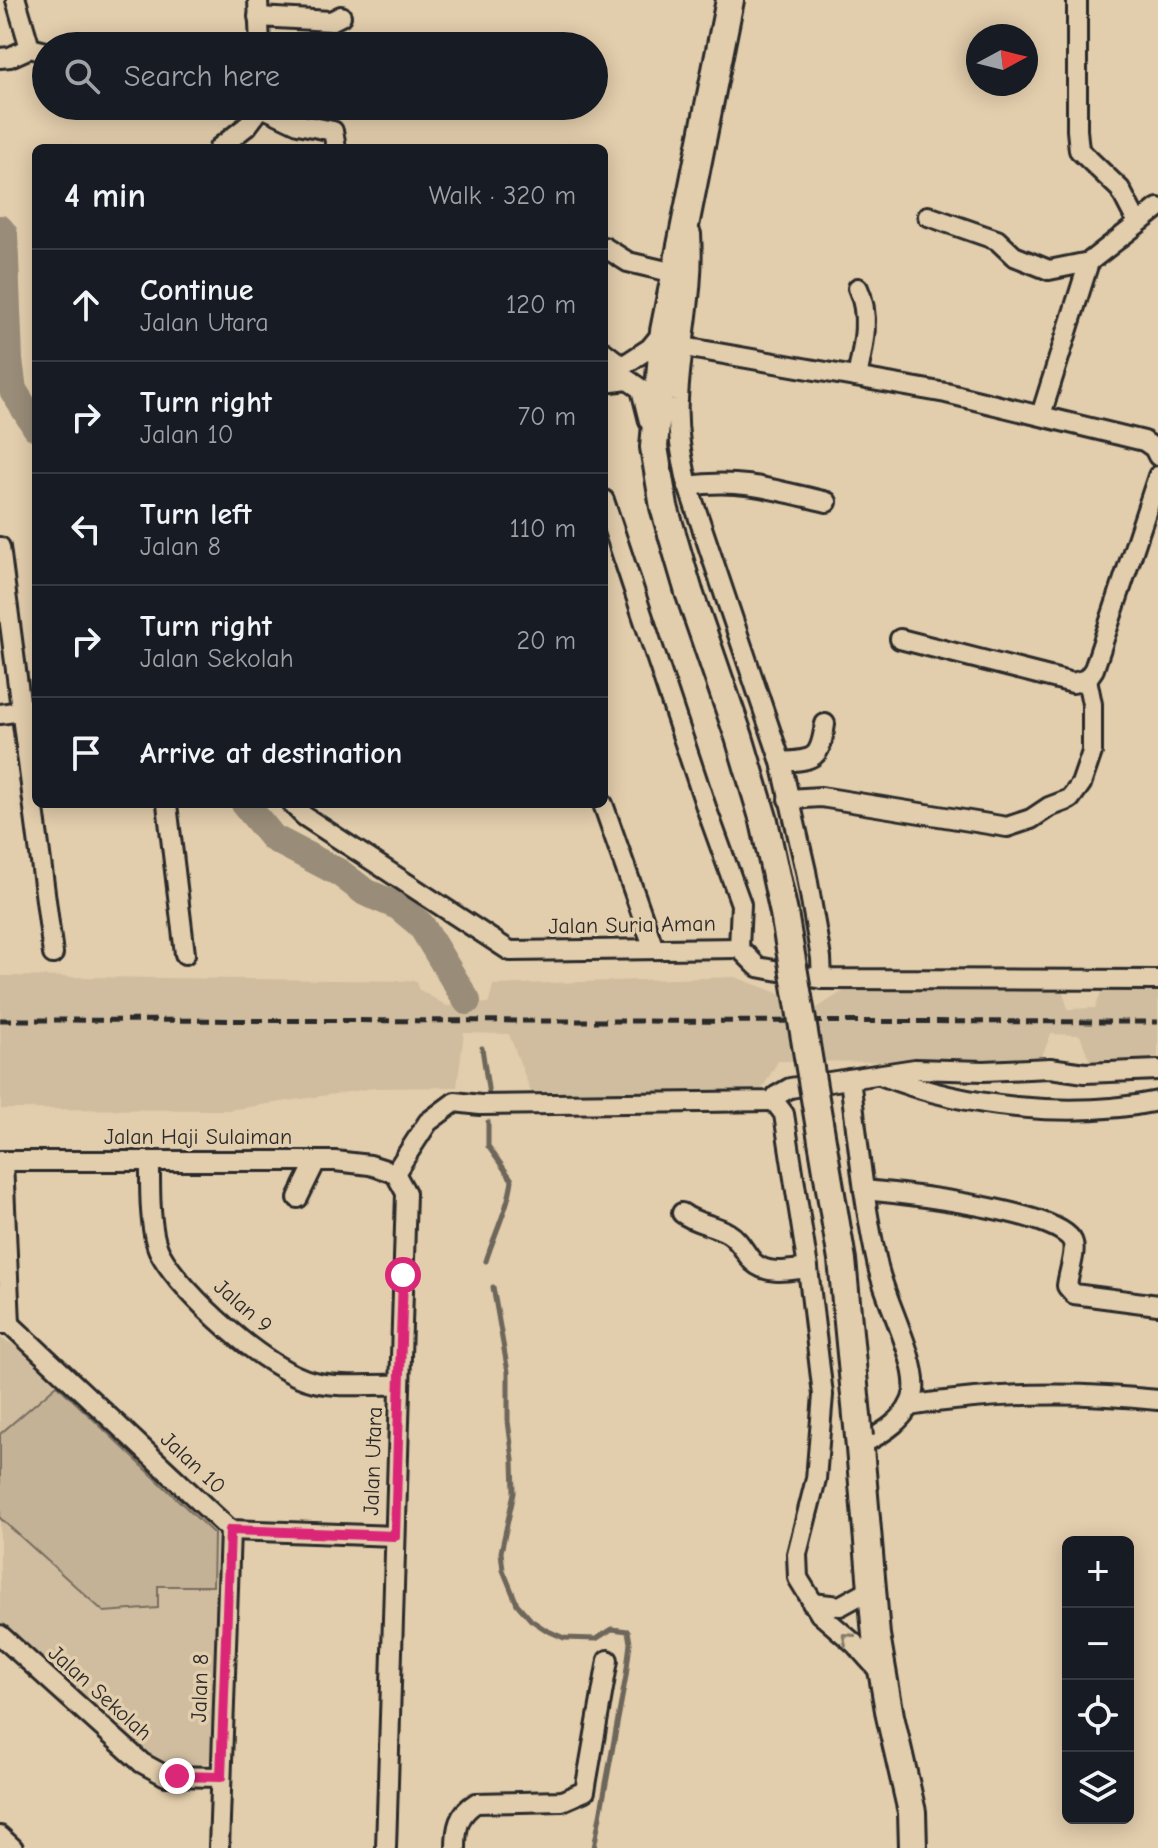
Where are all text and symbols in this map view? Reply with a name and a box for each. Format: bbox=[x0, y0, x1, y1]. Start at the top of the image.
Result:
north arrow bbox=[966, 24, 1038, 96]
search box bbox=[32, 32, 608, 120]
icon: search bbox=[60, 54, 104, 98]
text: Search here bbox=[124, 59, 280, 94]
text: 4 min bbox=[64, 176, 146, 216]
text: Walk · 320 m bbox=[429, 181, 576, 211]
text: Continue bbox=[140, 273, 254, 308]
icon: ahead bbox=[64, 283, 108, 327]
text: 120 m bbox=[506, 290, 576, 320]
text: Jalan Utara bbox=[140, 308, 269, 338]
text: Turn right bbox=[140, 385, 272, 420]
icon: right bbox=[64, 395, 108, 439]
text: 70 m bbox=[518, 402, 576, 432]
text: Jalan 10 bbox=[140, 420, 234, 450]
text: Turn left bbox=[140, 497, 252, 532]
icon: left bbox=[64, 507, 108, 551]
text: 110 m bbox=[509, 514, 576, 544]
text: Jalan 8 bbox=[140, 532, 221, 562]
text: Turn right bbox=[140, 609, 272, 644]
icon: right bbox=[64, 619, 108, 663]
text: 20 m bbox=[516, 626, 576, 656]
text: Jalan Sekolah bbox=[140, 644, 294, 674]
icon: arrive bbox=[64, 731, 108, 775]
text: Arrive at destination bbox=[140, 736, 402, 771]
street label: Jalan Suria Aman bbox=[548, 911, 716, 939]
street label: Jalan Haji Sulaiman bbox=[104, 1124, 292, 1150]
route start bbox=[385, 1257, 421, 1293]
street label: Jalan 9 bbox=[209, 1274, 277, 1338]
street label: Jalan Utara bbox=[358, 1406, 388, 1516]
street label: Jalan 10 bbox=[155, 1426, 231, 1500]
map controls bbox=[1062, 1536, 1134, 1824]
button: + bbox=[1062, 1536, 1134, 1608]
button: − bbox=[1062, 1608, 1134, 1680]
one-way arrow bbox=[842, 1633, 857, 1648]
street label: Jalan Sekolah bbox=[43, 1640, 157, 1746]
street label: Jalan 8 bbox=[186, 1653, 214, 1723]
button: locate bbox=[1062, 1680, 1134, 1752]
button: layers bbox=[1062, 1752, 1134, 1824]
route end bbox=[159, 1758, 195, 1794]

